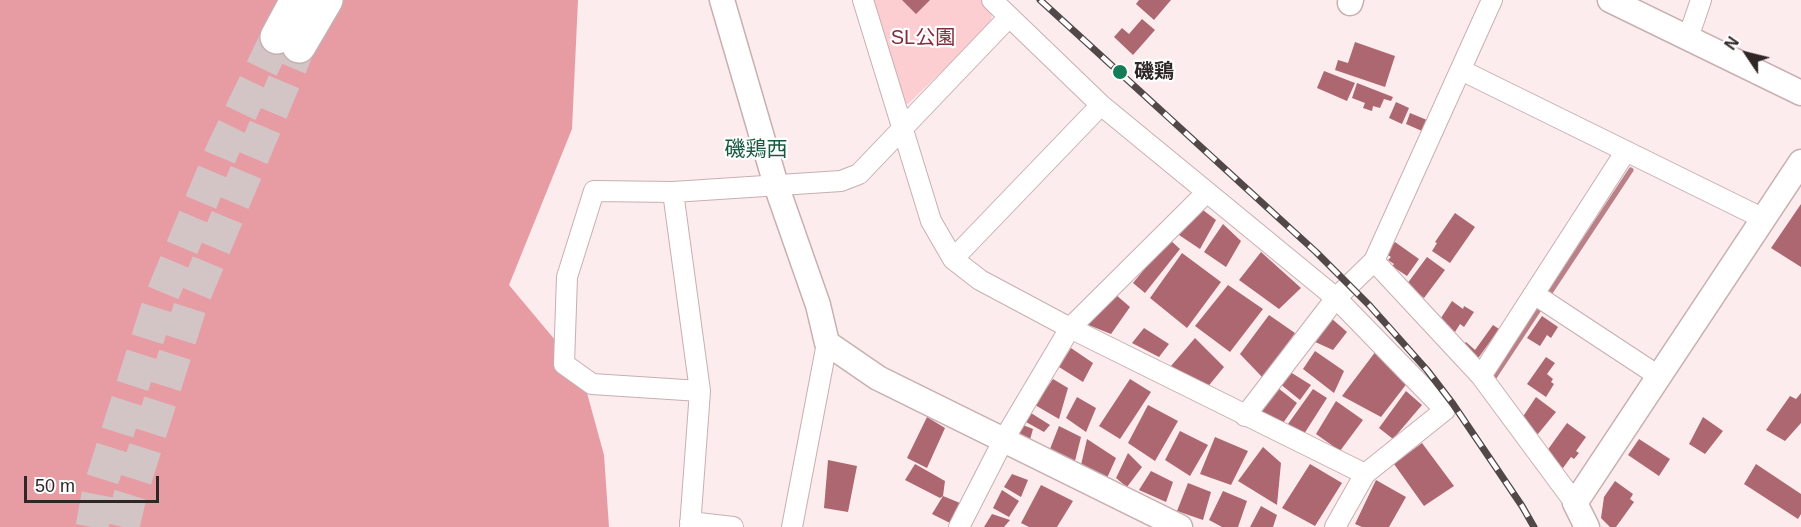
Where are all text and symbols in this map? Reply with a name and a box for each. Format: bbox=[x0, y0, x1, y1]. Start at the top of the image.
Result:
north arrow bbox=[1717, 24, 1777, 84]
park label: SL公園 bbox=[891, 26, 955, 50]
text: N bbox=[1722, 34, 1742, 53]
place label: 磯鶏 bbox=[1134, 60, 1174, 84]
marker: 磯鶏 bbox=[1111, 63, 1129, 81]
district label: 磯鶏西 bbox=[725, 137, 787, 163]
scale bar bbox=[27, 464, 162, 502]
text: 50 m bbox=[35, 476, 75, 496]

